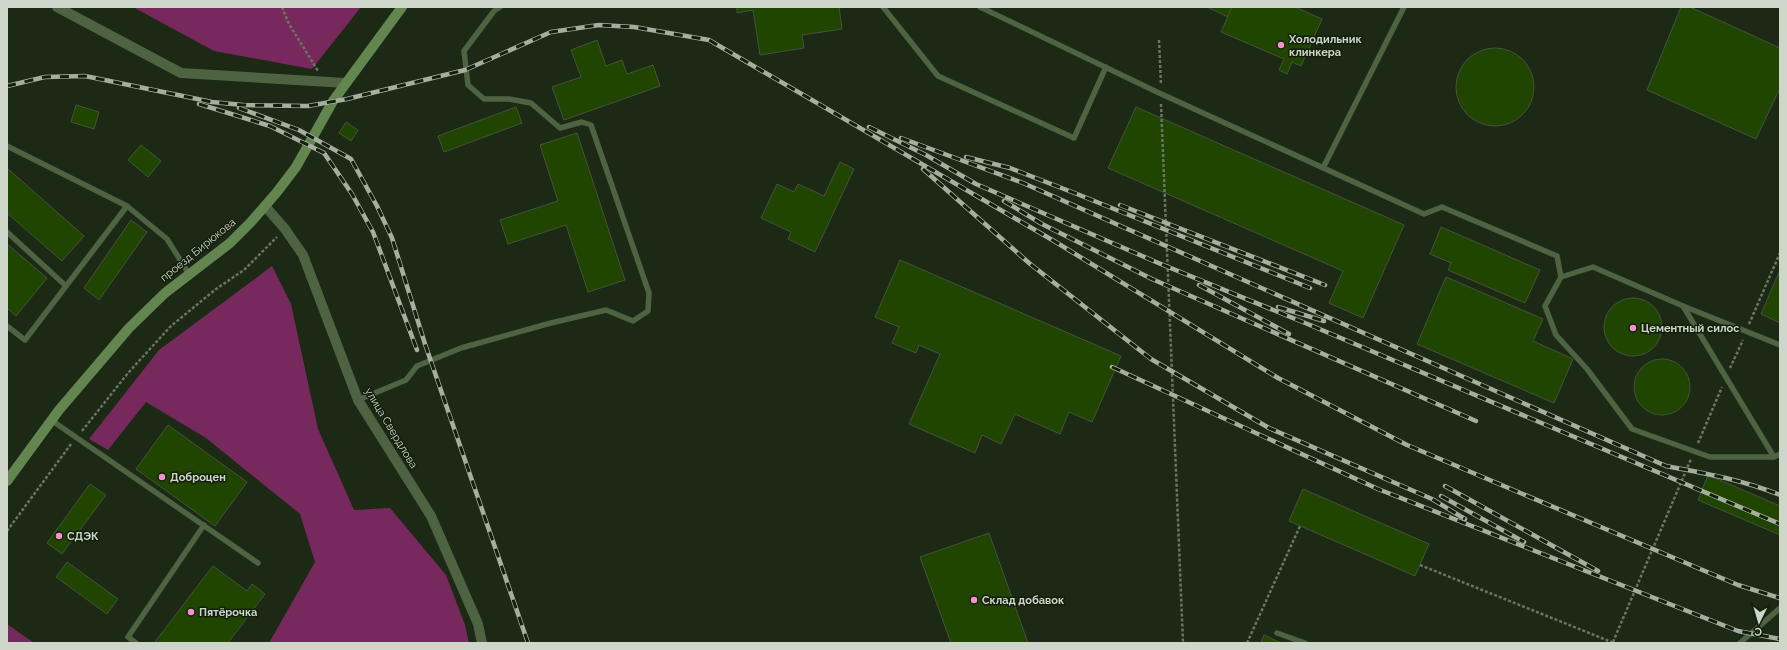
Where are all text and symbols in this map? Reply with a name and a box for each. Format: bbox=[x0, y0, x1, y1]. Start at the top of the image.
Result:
place label: Холодильник клинкера bbox=[1288, 33, 1362, 59]
marker: Холодильник клинкера bbox=[1276, 40, 1286, 50]
street label: проезд Бирюкова bbox=[158, 216, 238, 284]
place label: Цементный силос bbox=[1641, 322, 1739, 335]
marker: Цементный силос bbox=[1628, 323, 1638, 333]
street label: улица Свердлова bbox=[362, 385, 420, 471]
place label: Доброцен bbox=[170, 471, 226, 484]
marker: Доброцен bbox=[157, 472, 167, 482]
place label: СДЭК bbox=[67, 530, 99, 543]
marker: СДЭК bbox=[54, 531, 64, 541]
place label: Склад добавок bbox=[982, 594, 1065, 607]
marker: Склад добавок bbox=[969, 595, 979, 605]
north arrow bbox=[1739, 602, 1779, 642]
place label: Пятёрочка bbox=[199, 606, 257, 619]
marker: Пятёрочка bbox=[186, 607, 196, 617]
text: С bbox=[1753, 625, 1762, 638]

